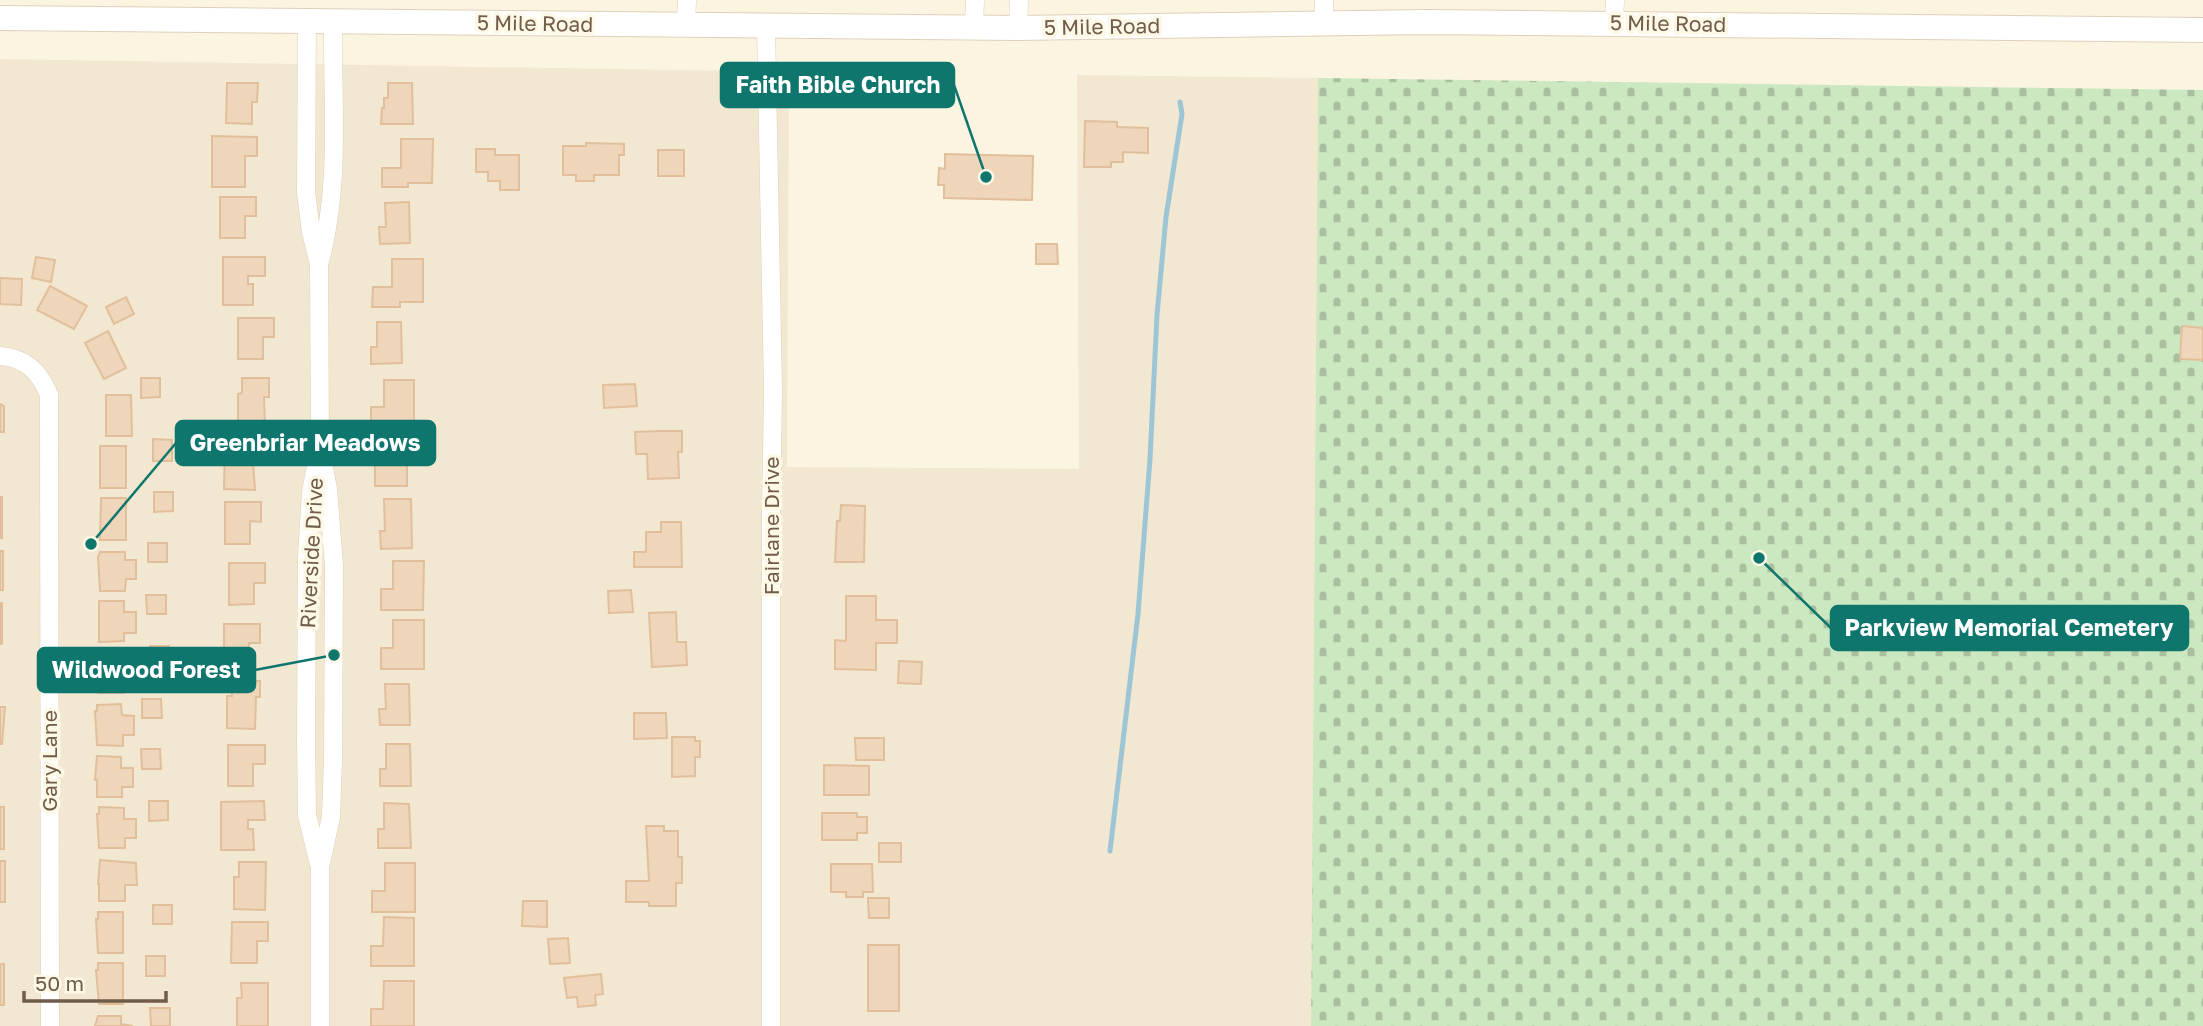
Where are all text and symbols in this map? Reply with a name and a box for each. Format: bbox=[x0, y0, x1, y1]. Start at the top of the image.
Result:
street label: 5 Mile Road bbox=[477, 9, 593, 37]
street label: 5 Mile Road bbox=[1610, 9, 1726, 37]
street label: 5 Mile Road bbox=[1044, 12, 1160, 40]
callout: Faith Bible Church bbox=[721, 63, 954, 107]
text: Faith Bible Church bbox=[736, 70, 941, 98]
callout: Greenbriar Meadows bbox=[176, 421, 435, 465]
text: Greenbriar Meadows bbox=[189, 428, 421, 456]
street label: Fairlane Drive bbox=[758, 457, 784, 595]
street label: Riverside Drive bbox=[294, 477, 328, 629]
callout: Parkview Memorial Cemetery bbox=[1831, 606, 2188, 650]
text: Parkview Memorial Cemetery bbox=[1845, 613, 2174, 641]
callout: Wildwood Forest bbox=[38, 648, 255, 692]
text: Wildwood Forest bbox=[52, 655, 240, 683]
street label: Gary Lane bbox=[36, 710, 62, 812]
scale bar bbox=[24, 960, 166, 1004]
text: 50 m bbox=[35, 970, 84, 996]

